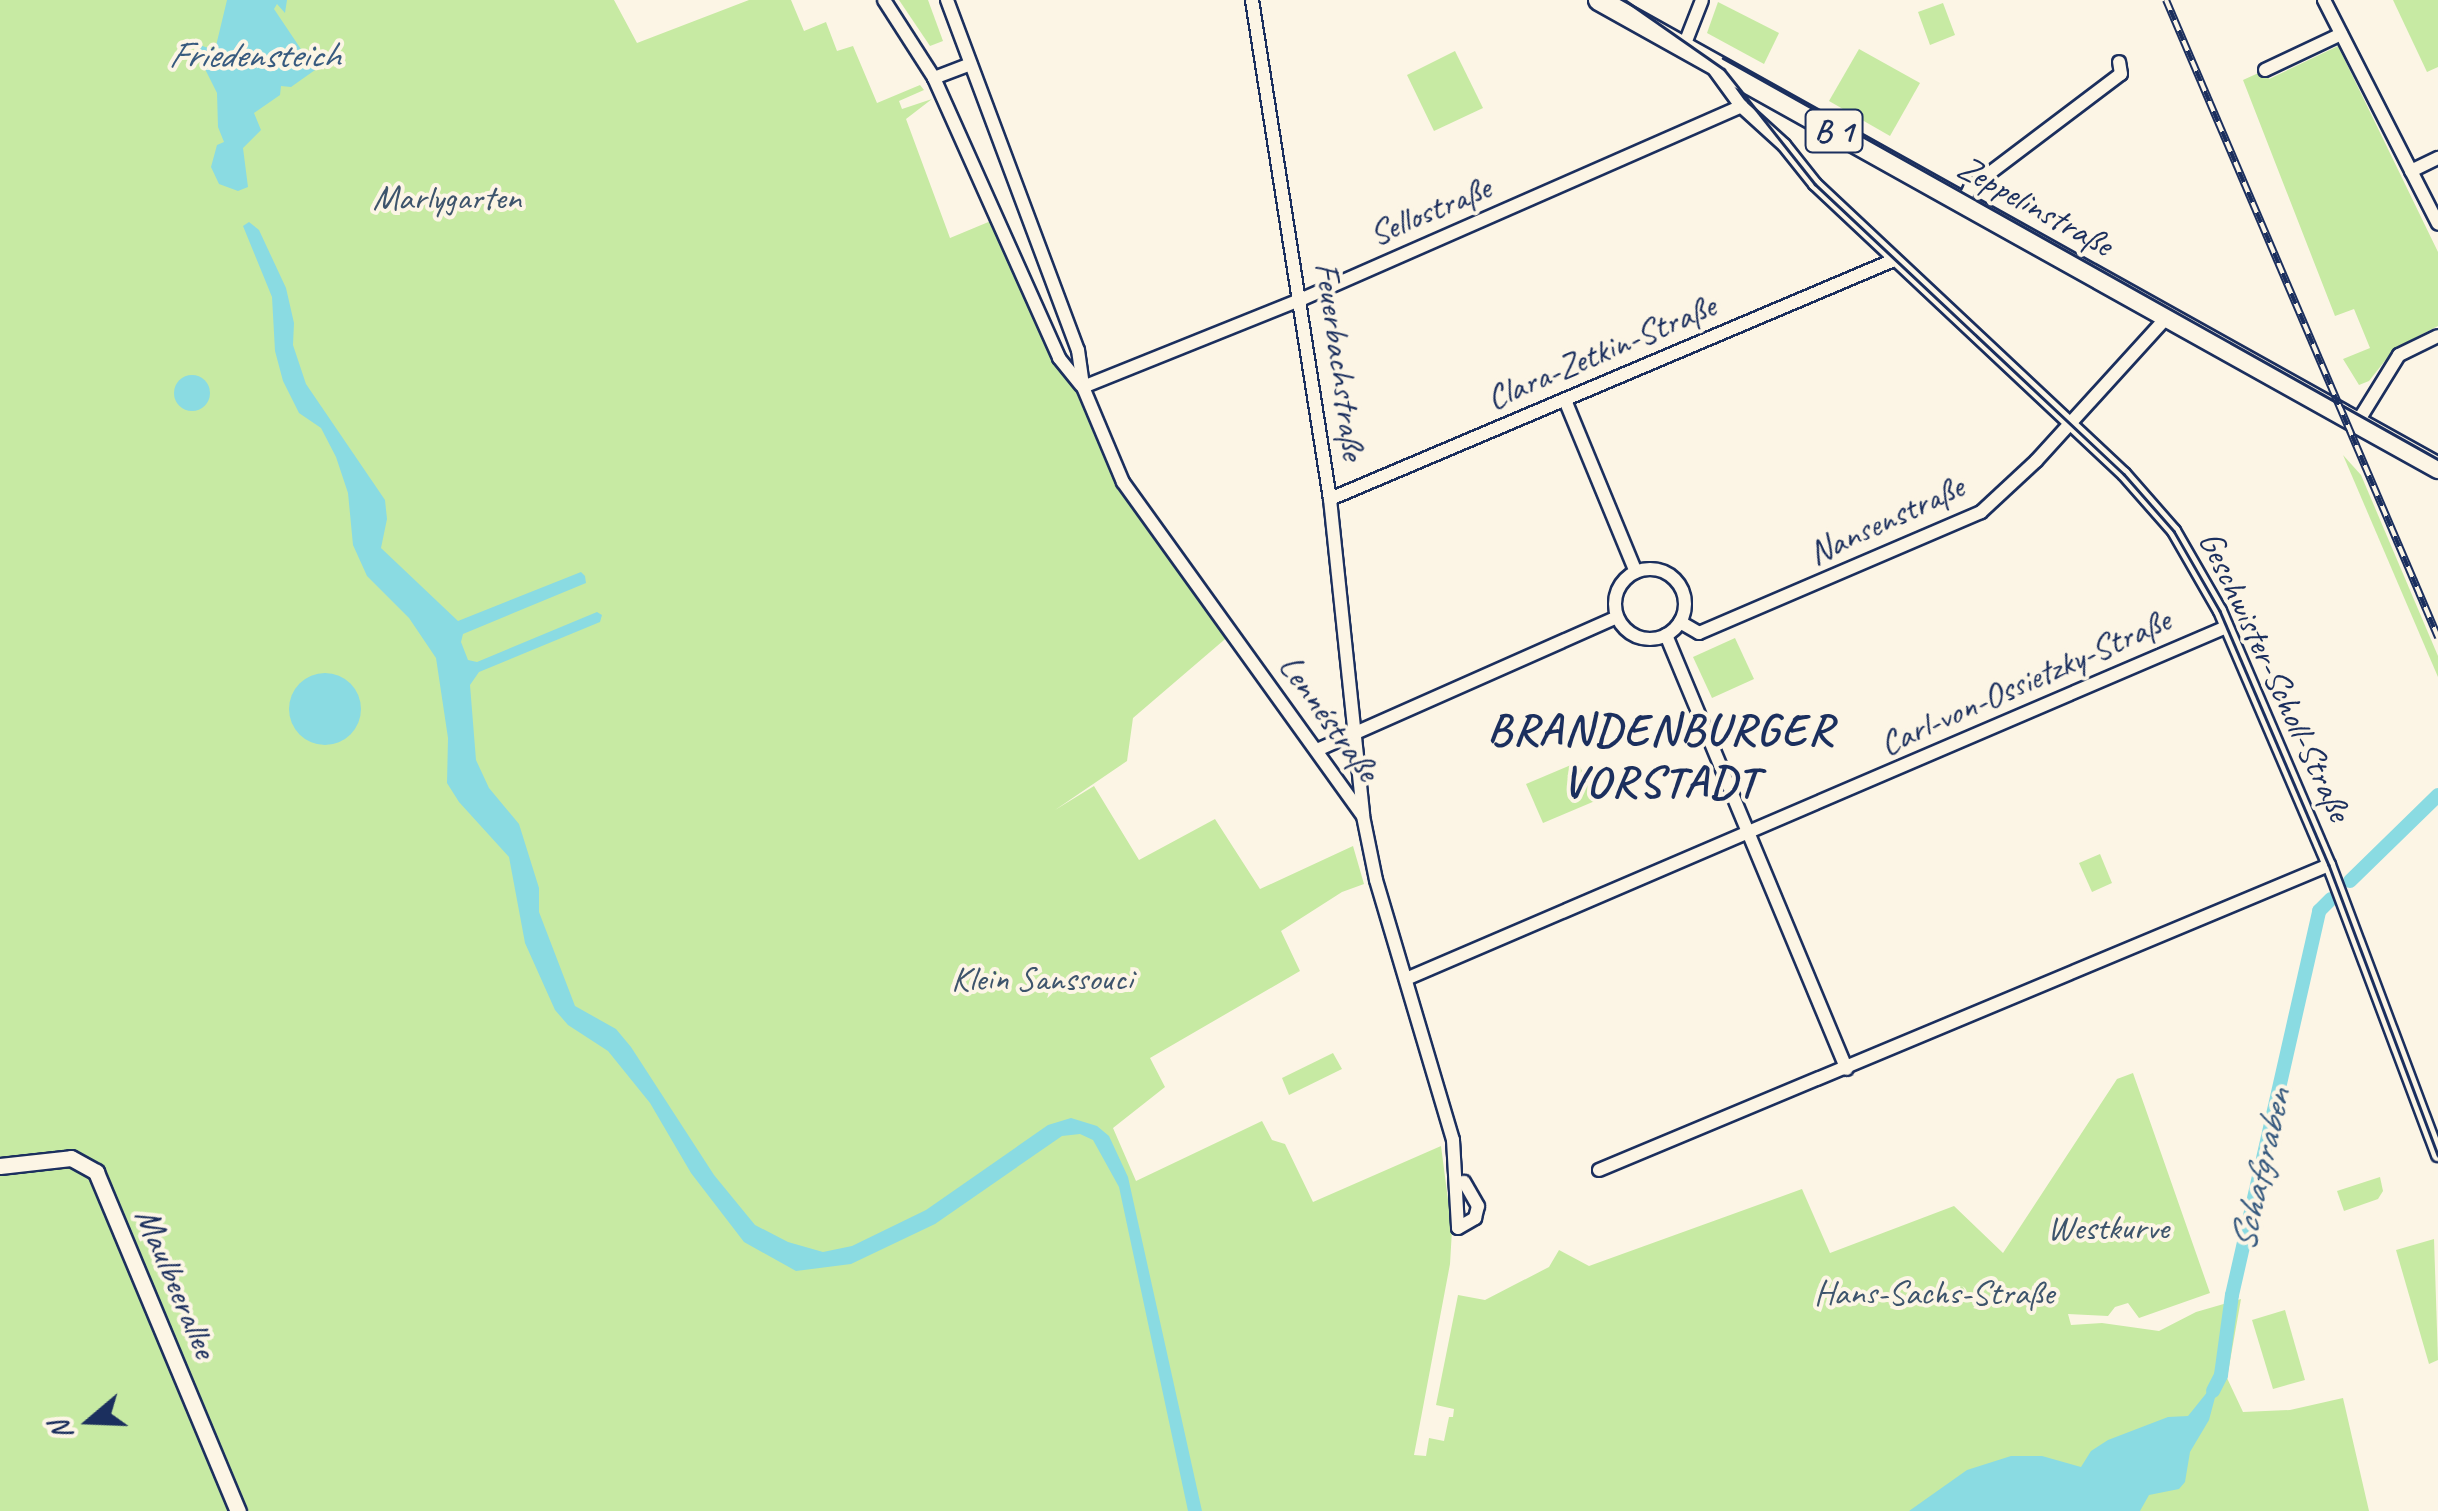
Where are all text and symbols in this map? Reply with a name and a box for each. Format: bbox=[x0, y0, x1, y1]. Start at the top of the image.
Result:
water label: Friedensteich bbox=[168, 32, 340, 78]
road number: B 1 bbox=[1804, 104, 1864, 158]
street label: Zeppelinstraße bbox=[1950, 146, 2120, 266]
street label: Sellostraße bbox=[1363, 167, 1497, 255]
park label: Marlygarten bbox=[373, 177, 521, 219]
street label: Feuerbachstraße bbox=[1305, 260, 1375, 462]
street label: Clara-Zetkin-Straße bbox=[1480, 285, 1722, 419]
street label: Nansenstraße bbox=[1802, 466, 1970, 574]
street label: Geschwister-Scholl-Straße bbox=[2189, 524, 2361, 828]
street label: Carl-von-Ossietzky-Straße bbox=[1873, 599, 2177, 765]
street label: Lennéstraße bbox=[1269, 647, 1389, 789]
district label: BRANDENBURGER VORSTADT bbox=[1490, 703, 1832, 809]
park label: Klein Sanssouci bbox=[951, 958, 1133, 1000]
water label: Schafgraben bbox=[2219, 1085, 2301, 1255]
street label: Maulbeerallee bbox=[126, 1202, 226, 1364]
park label: Westkurve bbox=[2047, 1207, 2169, 1249]
park label: Hans-Sachs-Straße bbox=[1814, 1272, 2054, 1314]
north arrow bbox=[40, 1371, 140, 1471]
text: N bbox=[42, 1417, 81, 1445]

